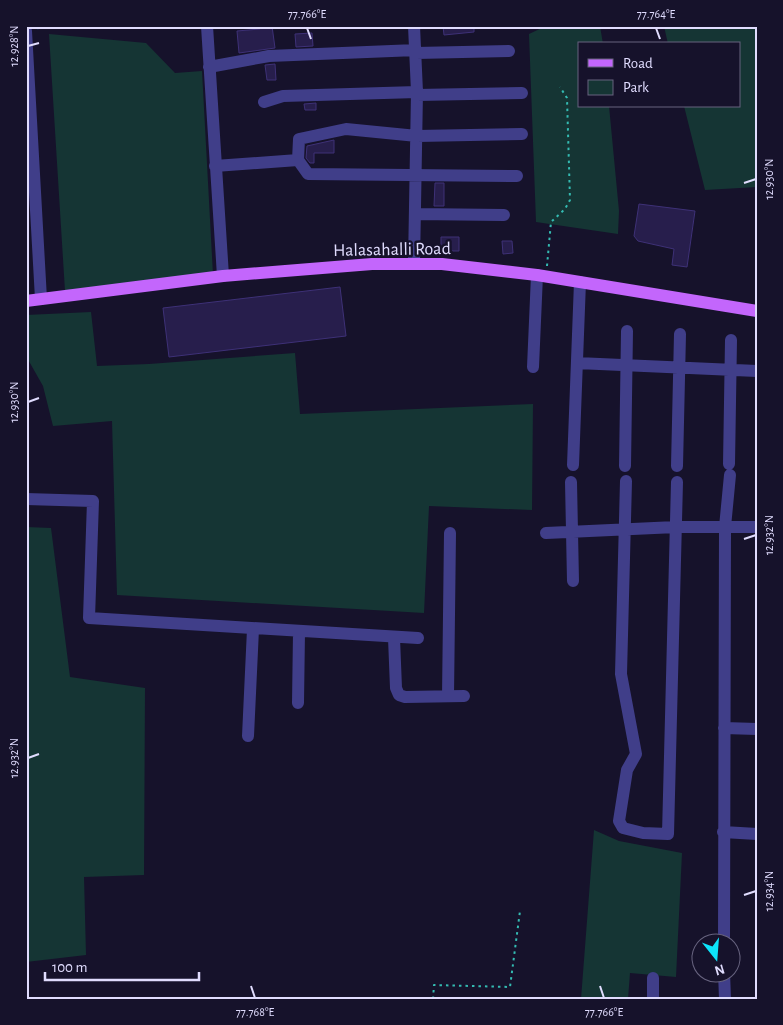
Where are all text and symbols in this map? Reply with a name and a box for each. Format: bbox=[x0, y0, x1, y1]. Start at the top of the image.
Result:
text: 77.766°E bbox=[288, 8, 326, 20]
text: 77.764°E bbox=[637, 8, 675, 20]
text: 12.928°N bbox=[8, 26, 20, 66]
legend bbox=[578, 42, 740, 108]
text: Road bbox=[623, 56, 653, 71]
text: Park bbox=[623, 80, 649, 95]
text: 12.930°N bbox=[763, 159, 775, 199]
street label: Halasahalli Road bbox=[333, 240, 451, 260]
text: 12.930°N bbox=[8, 382, 20, 422]
text: 12.932°N bbox=[763, 515, 775, 555]
text: 12.932°N bbox=[8, 738, 20, 778]
text: 12.934°N bbox=[763, 871, 775, 911]
north arrow bbox=[690, 932, 740, 982]
scale bar bbox=[45, 950, 199, 982]
text: 100 m bbox=[52, 960, 87, 975]
text: N bbox=[713, 961, 726, 978]
text: 77.768°E bbox=[236, 1006, 274, 1018]
text: 77.766°E bbox=[585, 1006, 623, 1018]

